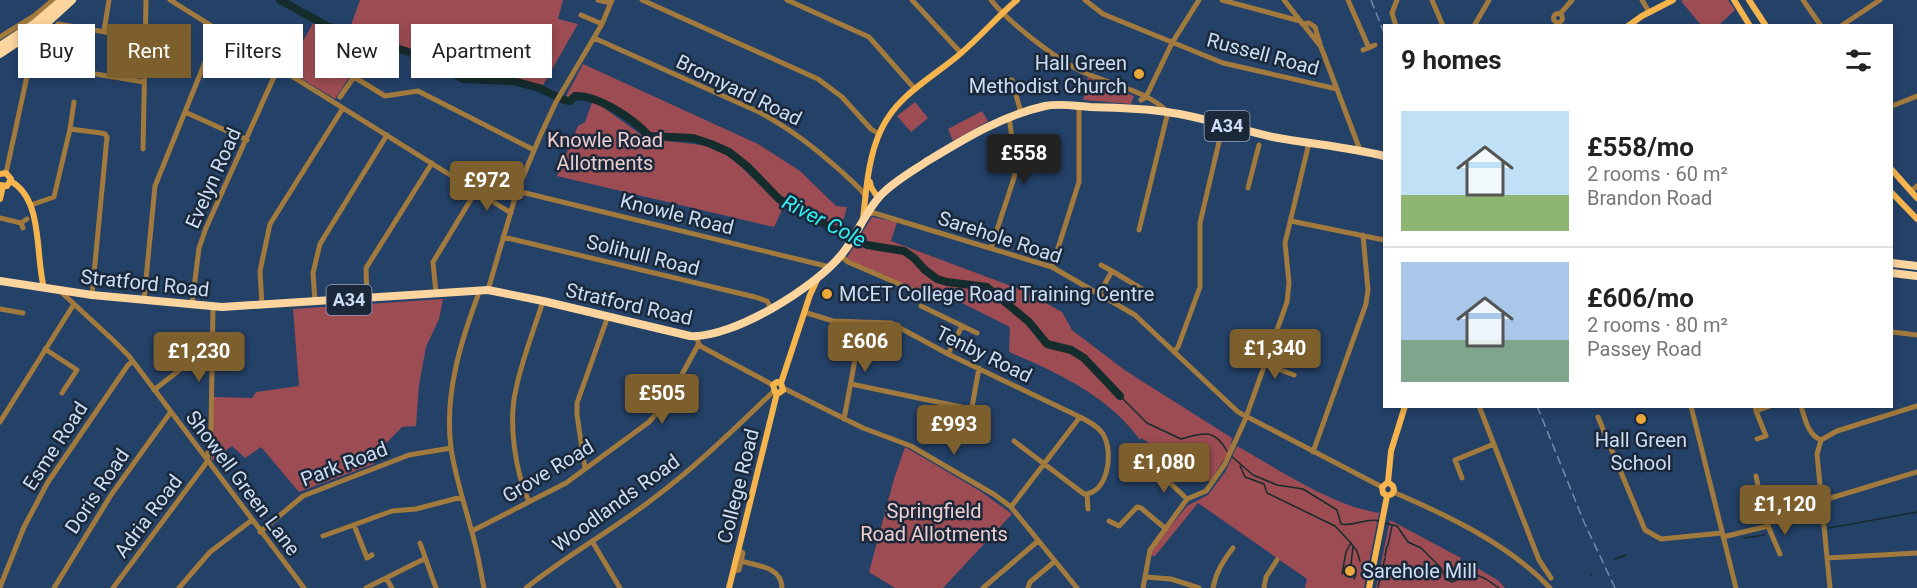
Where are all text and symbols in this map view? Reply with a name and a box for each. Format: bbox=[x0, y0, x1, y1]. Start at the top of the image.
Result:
chip: Buy bbox=[18, 24, 95, 78]
chip: Rent bbox=[107, 24, 191, 78]
chip: Filters bbox=[203, 24, 303, 78]
chip: New bbox=[315, 24, 399, 78]
chip: Apartment bbox=[411, 24, 552, 78]
street label: Russell Road bbox=[1204, 28, 1322, 80]
icon: filters bbox=[1842, 44, 1875, 77]
text: 9 homes bbox=[1401, 45, 1502, 75]
street label: Bromyard Road bbox=[672, 49, 806, 131]
place label: Hall Green Methodist Church bbox=[969, 51, 1127, 98]
marker: Hall Green Methodist Church bbox=[1132, 67, 1146, 81]
road number: A34 bbox=[1204, 111, 1250, 141]
street label: Evelyn Road bbox=[180, 124, 246, 232]
park label: Knowle Road Allotments bbox=[547, 128, 663, 175]
text: £558/mo bbox=[1587, 132, 1694, 162]
pin: £558 bbox=[988, 134, 1060, 185]
icon: home bbox=[1449, 135, 1521, 207]
text: £558 bbox=[1001, 141, 1047, 165]
pin: £972 bbox=[451, 161, 523, 212]
text: 2 rooms · 60 m² bbox=[1587, 162, 1728, 186]
text: £972 bbox=[464, 168, 510, 192]
text: Brandon Road bbox=[1587, 186, 1712, 210]
street label: Knowle Road bbox=[618, 188, 736, 240]
water label: River Cole bbox=[778, 190, 870, 252]
street label: Sarehole Road bbox=[935, 206, 1065, 268]
street label: Solihull Road bbox=[584, 229, 702, 281]
street label: Stratford Road bbox=[79, 264, 211, 302]
street label: Stratford Road bbox=[563, 278, 695, 330]
place label: MCET College Road Training Centre bbox=[839, 282, 1154, 306]
text: £606/mo bbox=[1587, 283, 1694, 313]
road number: A34 bbox=[326, 285, 372, 315]
icon: home bbox=[1449, 286, 1521, 358]
marker: MCET College Road Training Centre bbox=[820, 287, 834, 301]
text: 2 rooms · 80 m² bbox=[1587, 313, 1728, 337]
street label: Tenby Road bbox=[932, 320, 1036, 388]
pin: £606 bbox=[829, 322, 901, 373]
text: £606 bbox=[842, 329, 888, 353]
pin: £1,340 bbox=[1226, 329, 1324, 380]
pin: £1,230 bbox=[150, 332, 248, 383]
text: £1,340 bbox=[1244, 336, 1306, 360]
text: Passey Road bbox=[1587, 337, 1702, 361]
text: £1,230 bbox=[168, 339, 230, 363]
pin: £505 bbox=[626, 374, 698, 425]
text: £505 bbox=[639, 381, 685, 405]
street label: Esme Road bbox=[18, 397, 92, 495]
pin: £993 bbox=[918, 405, 990, 456]
street label: Showell Green Lane bbox=[181, 406, 305, 560]
text: £993 bbox=[931, 412, 977, 436]
marker: Hall Green School bbox=[1634, 412, 1648, 426]
street label: College Road bbox=[712, 426, 764, 546]
place label: Hall Green School bbox=[1595, 428, 1687, 475]
street label: Grove Road bbox=[498, 434, 598, 508]
street label: Park Road bbox=[297, 436, 391, 492]
pin: £1,080 bbox=[1115, 443, 1213, 494]
street label: Doris Road bbox=[60, 444, 134, 538]
street label: Woodlands Road bbox=[548, 449, 684, 557]
text: £1,080 bbox=[1133, 450, 1195, 474]
street label: Adria Road bbox=[109, 470, 187, 562]
pin: £1,120 bbox=[1736, 485, 1834, 536]
text: £1,120 bbox=[1754, 492, 1816, 516]
park label: Springfield Road Allotments bbox=[860, 499, 1008, 546]
place label: Sarehole Mill bbox=[1362, 559, 1477, 583]
marker: Sarehole Mill bbox=[1343, 564, 1357, 578]

